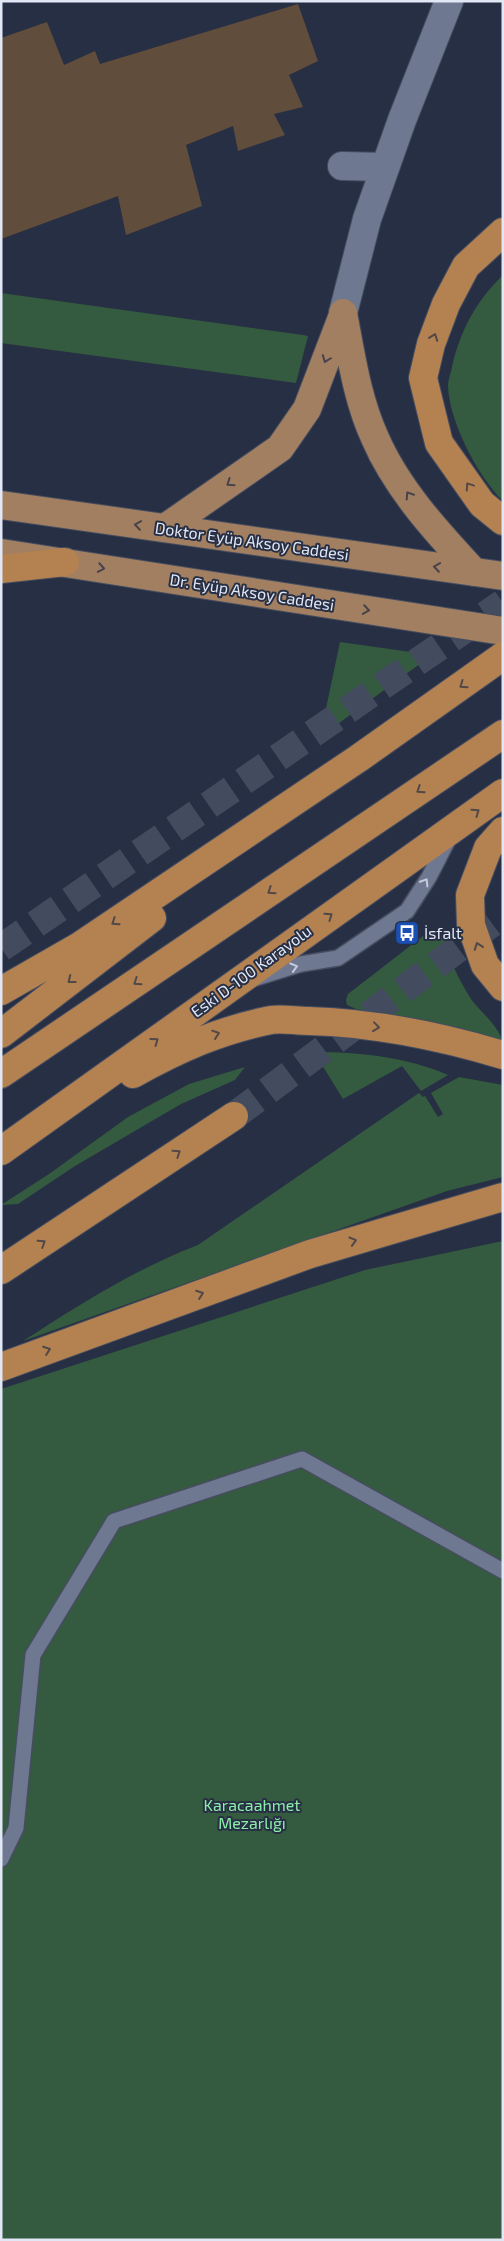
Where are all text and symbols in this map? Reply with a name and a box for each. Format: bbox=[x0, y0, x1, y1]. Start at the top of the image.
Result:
one-way arrow bbox=[428, 333, 438, 342]
one-way arrow bbox=[322, 354, 332, 363]
one-way arrow bbox=[226, 477, 236, 486]
one-way arrow bbox=[466, 483, 475, 492]
one-way arrow bbox=[406, 491, 416, 500]
street label: Doktor Eyüp Aksoy Caddesi bbox=[154, 517, 350, 564]
one-way arrow bbox=[133, 520, 142, 530]
one-way arrow bbox=[433, 562, 441, 573]
one-way arrow bbox=[97, 563, 106, 573]
street label: Dr. Eyüp Aksoy Caddesi bbox=[168, 569, 336, 614]
one-way arrow bbox=[361, 604, 370, 614]
one-way arrow bbox=[459, 679, 469, 688]
one-way arrow bbox=[417, 784, 426, 793]
one-way arrow bbox=[471, 809, 480, 818]
one-way arrow bbox=[419, 878, 429, 887]
one-way arrow bbox=[267, 885, 277, 894]
one-way arrow bbox=[323, 913, 333, 922]
one-way arrow bbox=[111, 916, 121, 925]
bus stop icon: İsfalt bbox=[394, 920, 420, 946]
street label: Eski D-100 Karayolu bbox=[187, 921, 315, 1021]
place label: İsfalt bbox=[424, 923, 462, 942]
one-way arrow bbox=[474, 942, 484, 950]
one-way arrow bbox=[290, 962, 298, 972]
one-way arrow bbox=[67, 974, 77, 983]
one-way arrow bbox=[133, 976, 142, 985]
one-way arrow bbox=[373, 1021, 381, 1032]
one-way arrow bbox=[211, 1030, 220, 1040]
one-way arrow bbox=[149, 1038, 159, 1047]
one-way arrow bbox=[172, 1150, 181, 1159]
one-way arrow bbox=[348, 1236, 357, 1246]
one-way arrow bbox=[36, 1240, 46, 1249]
one-way arrow bbox=[195, 1290, 203, 1300]
one-way arrow bbox=[42, 1346, 51, 1356]
park label: Karacaahmet Mezarlığı bbox=[204, 1795, 300, 1832]

